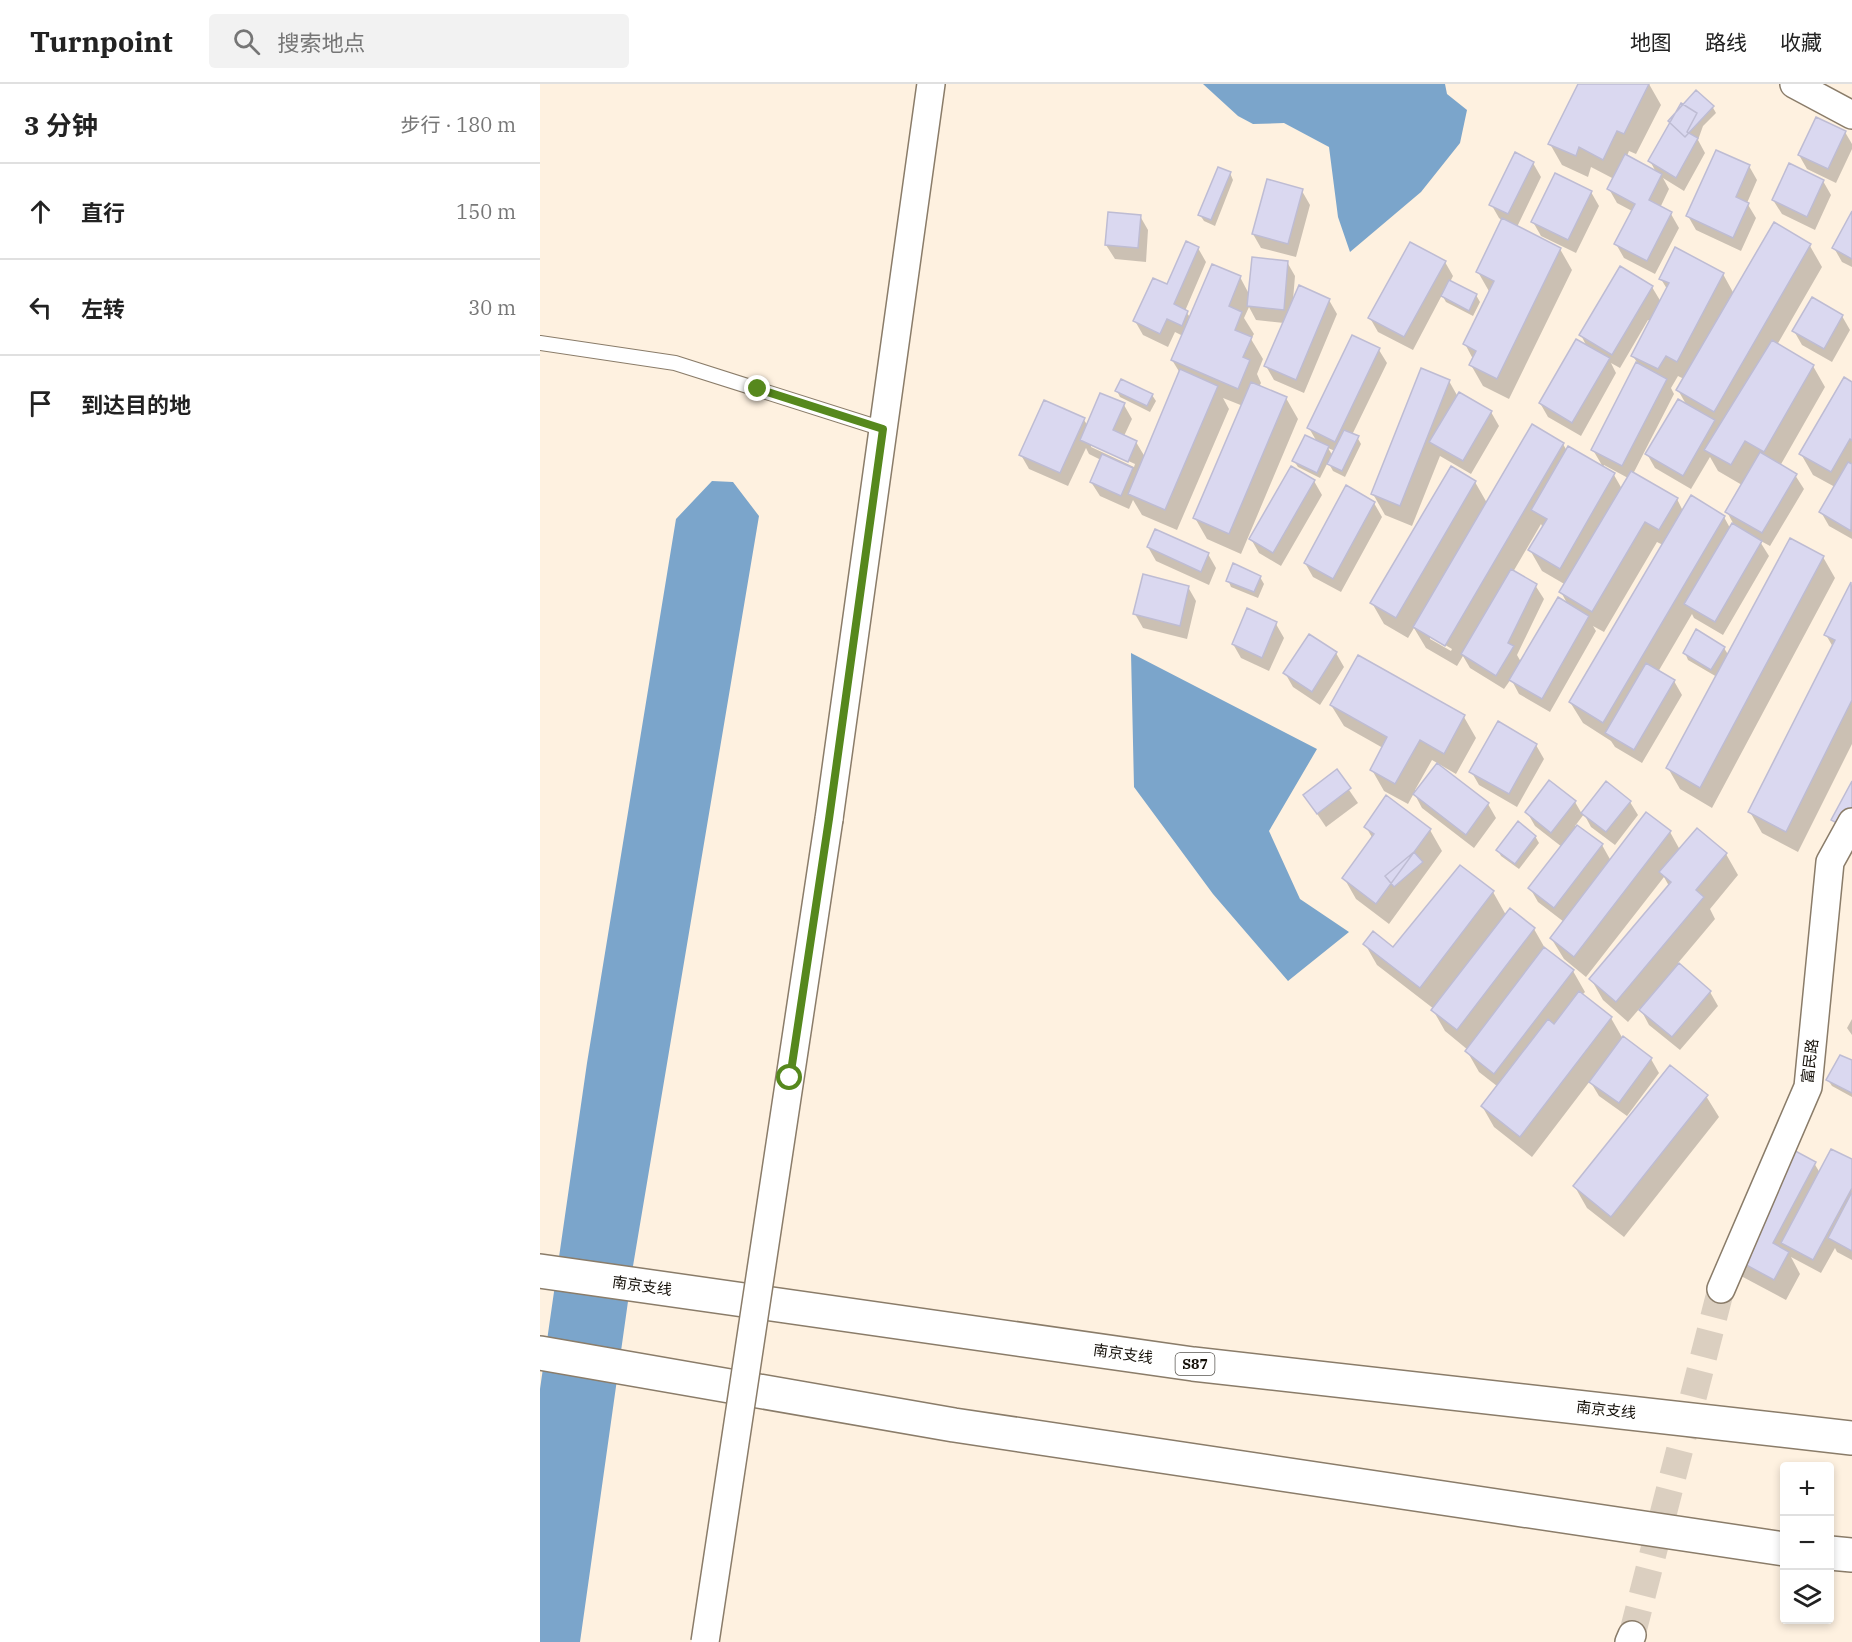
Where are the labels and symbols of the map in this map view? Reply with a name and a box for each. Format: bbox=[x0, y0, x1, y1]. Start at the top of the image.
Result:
route end bbox=[744, 375, 770, 401]
street label: 富民路 bbox=[1797, 1037, 1822, 1084]
route start bbox=[776, 1064, 802, 1090]
street label: 南京支线 bbox=[611, 1272, 673, 1299]
street label: 南京支线 bbox=[1092, 1340, 1154, 1367]
road number: S87 bbox=[1176, 1353, 1214, 1375]
street label: 南京支线 bbox=[1575, 1397, 1637, 1422]

